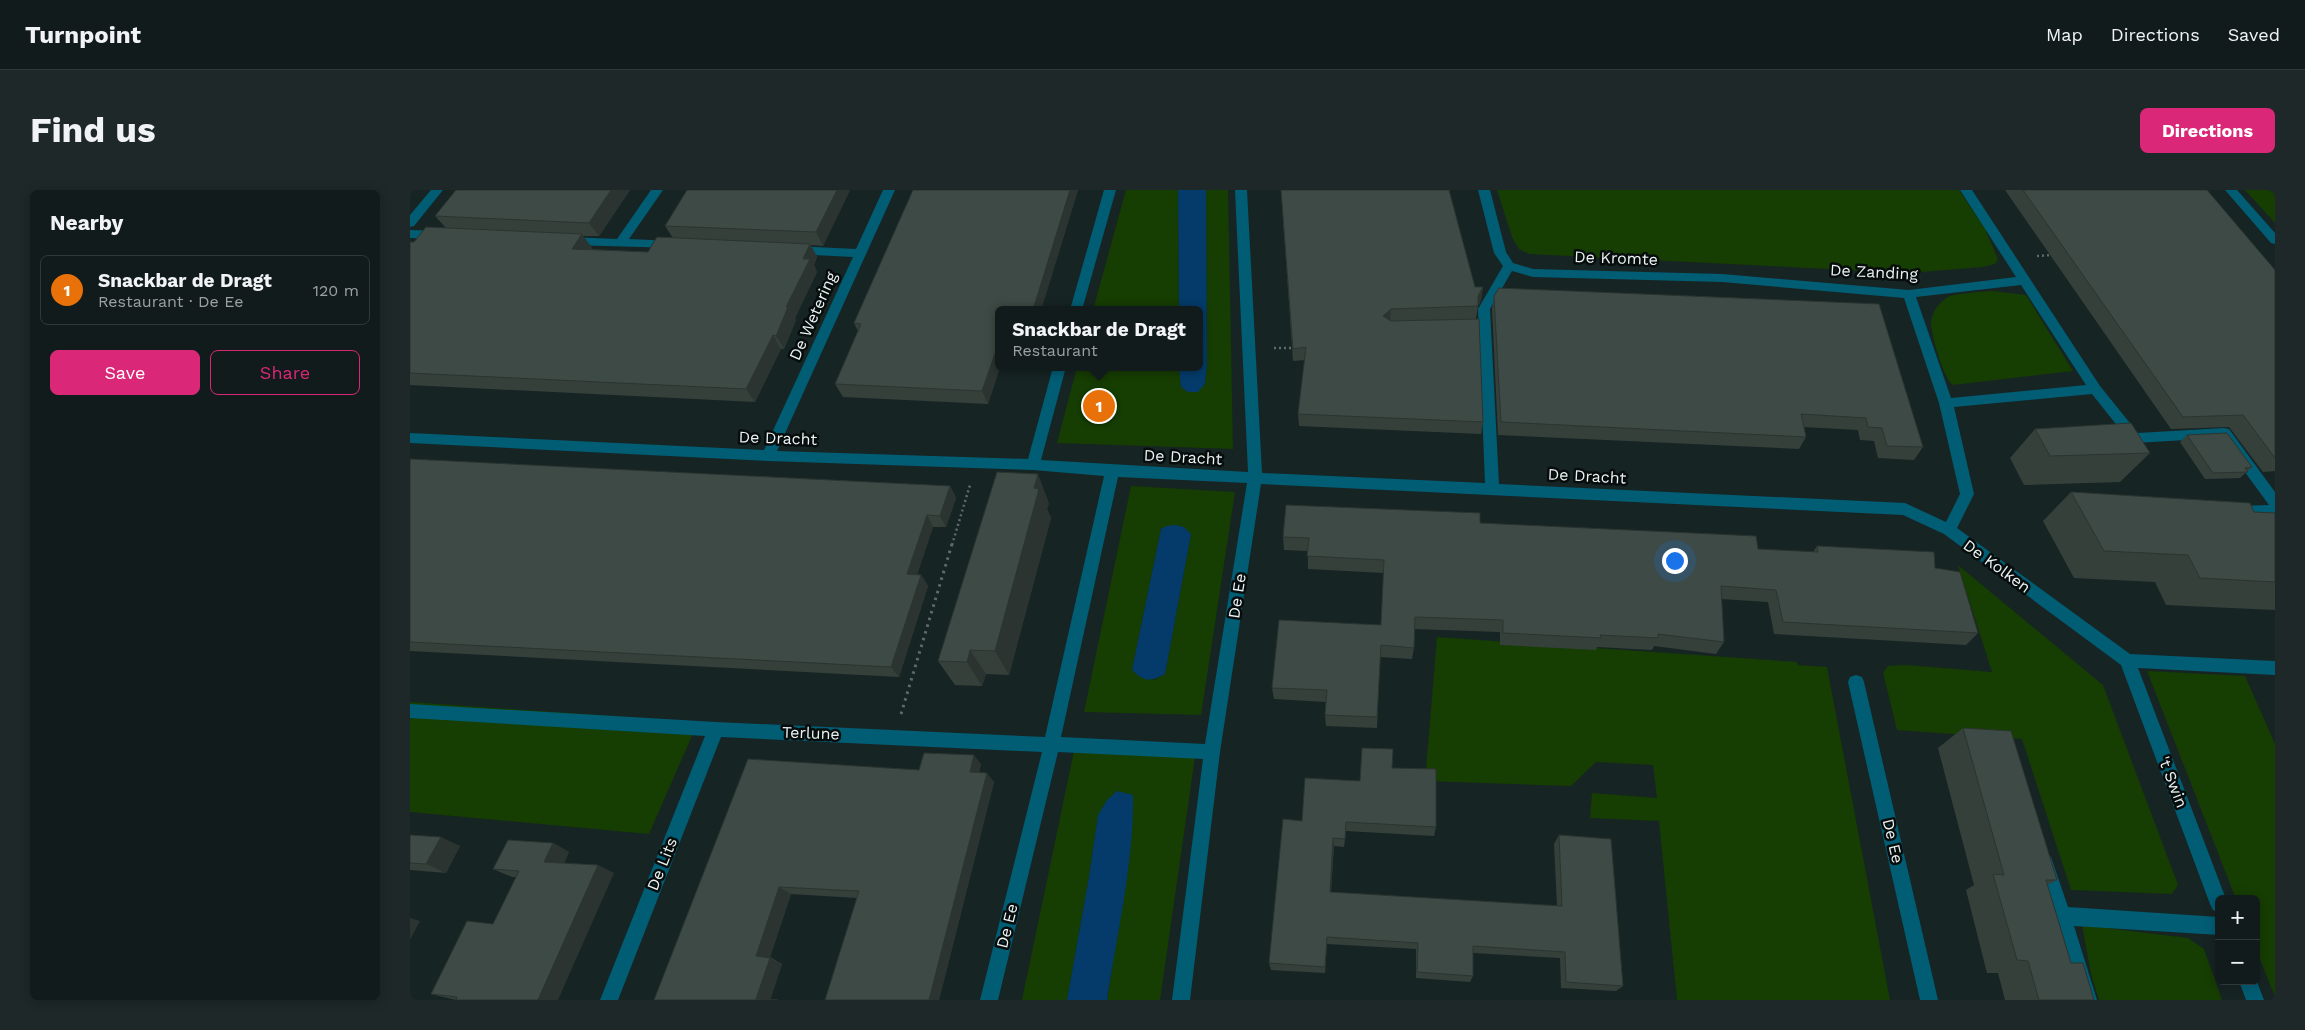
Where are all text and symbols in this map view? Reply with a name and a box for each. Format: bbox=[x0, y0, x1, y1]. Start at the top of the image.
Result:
text: Turnpoint bbox=[25, 21, 141, 49]
text: Map bbox=[2046, 24, 2083, 45]
text: Directions bbox=[2111, 24, 2200, 45]
text: Saved bbox=[2228, 24, 2280, 45]
button: Directions bbox=[2140, 108, 2275, 153]
text: Find us bbox=[30, 109, 156, 151]
text: Nearby bbox=[50, 210, 123, 235]
street label: De Kromte bbox=[1574, 247, 1658, 269]
street label: De Zanding bbox=[1830, 260, 1919, 284]
street label: De Wetering bbox=[785, 268, 841, 363]
text: Snackbar de Dragt bbox=[98, 269, 272, 292]
text: 1 bbox=[64, 281, 70, 300]
text: 120 m bbox=[313, 281, 359, 300]
text: Restaurant · De Ee bbox=[98, 292, 243, 311]
popup bbox=[995, 306, 1203, 371]
text: Snackbar de Dragt bbox=[1012, 318, 1186, 341]
text: Restaurant bbox=[1012, 341, 1098, 360]
button: Save bbox=[50, 350, 200, 395]
button: Share bbox=[210, 350, 360, 395]
pin: 1 bbox=[1083, 387, 1115, 425]
street label: De Dracht bbox=[738, 427, 818, 449]
street label: De Dracht bbox=[1143, 445, 1223, 469]
street label: De Dracht bbox=[1547, 464, 1627, 488]
street label: De Kolken bbox=[1960, 535, 2034, 597]
your location bbox=[1662, 548, 1688, 574]
street label: De Ee bbox=[1224, 572, 1250, 620]
street label: Terlune bbox=[782, 723, 840, 743]
street label: 't Swin bbox=[2155, 754, 2191, 810]
street label: De Ee bbox=[1879, 817, 1907, 865]
street label: De Lits bbox=[643, 835, 681, 893]
map controls bbox=[2215, 895, 2260, 985]
button: + bbox=[2215, 895, 2260, 940]
street label: De Ee bbox=[992, 902, 1022, 950]
button: − bbox=[2215, 940, 2260, 985]

